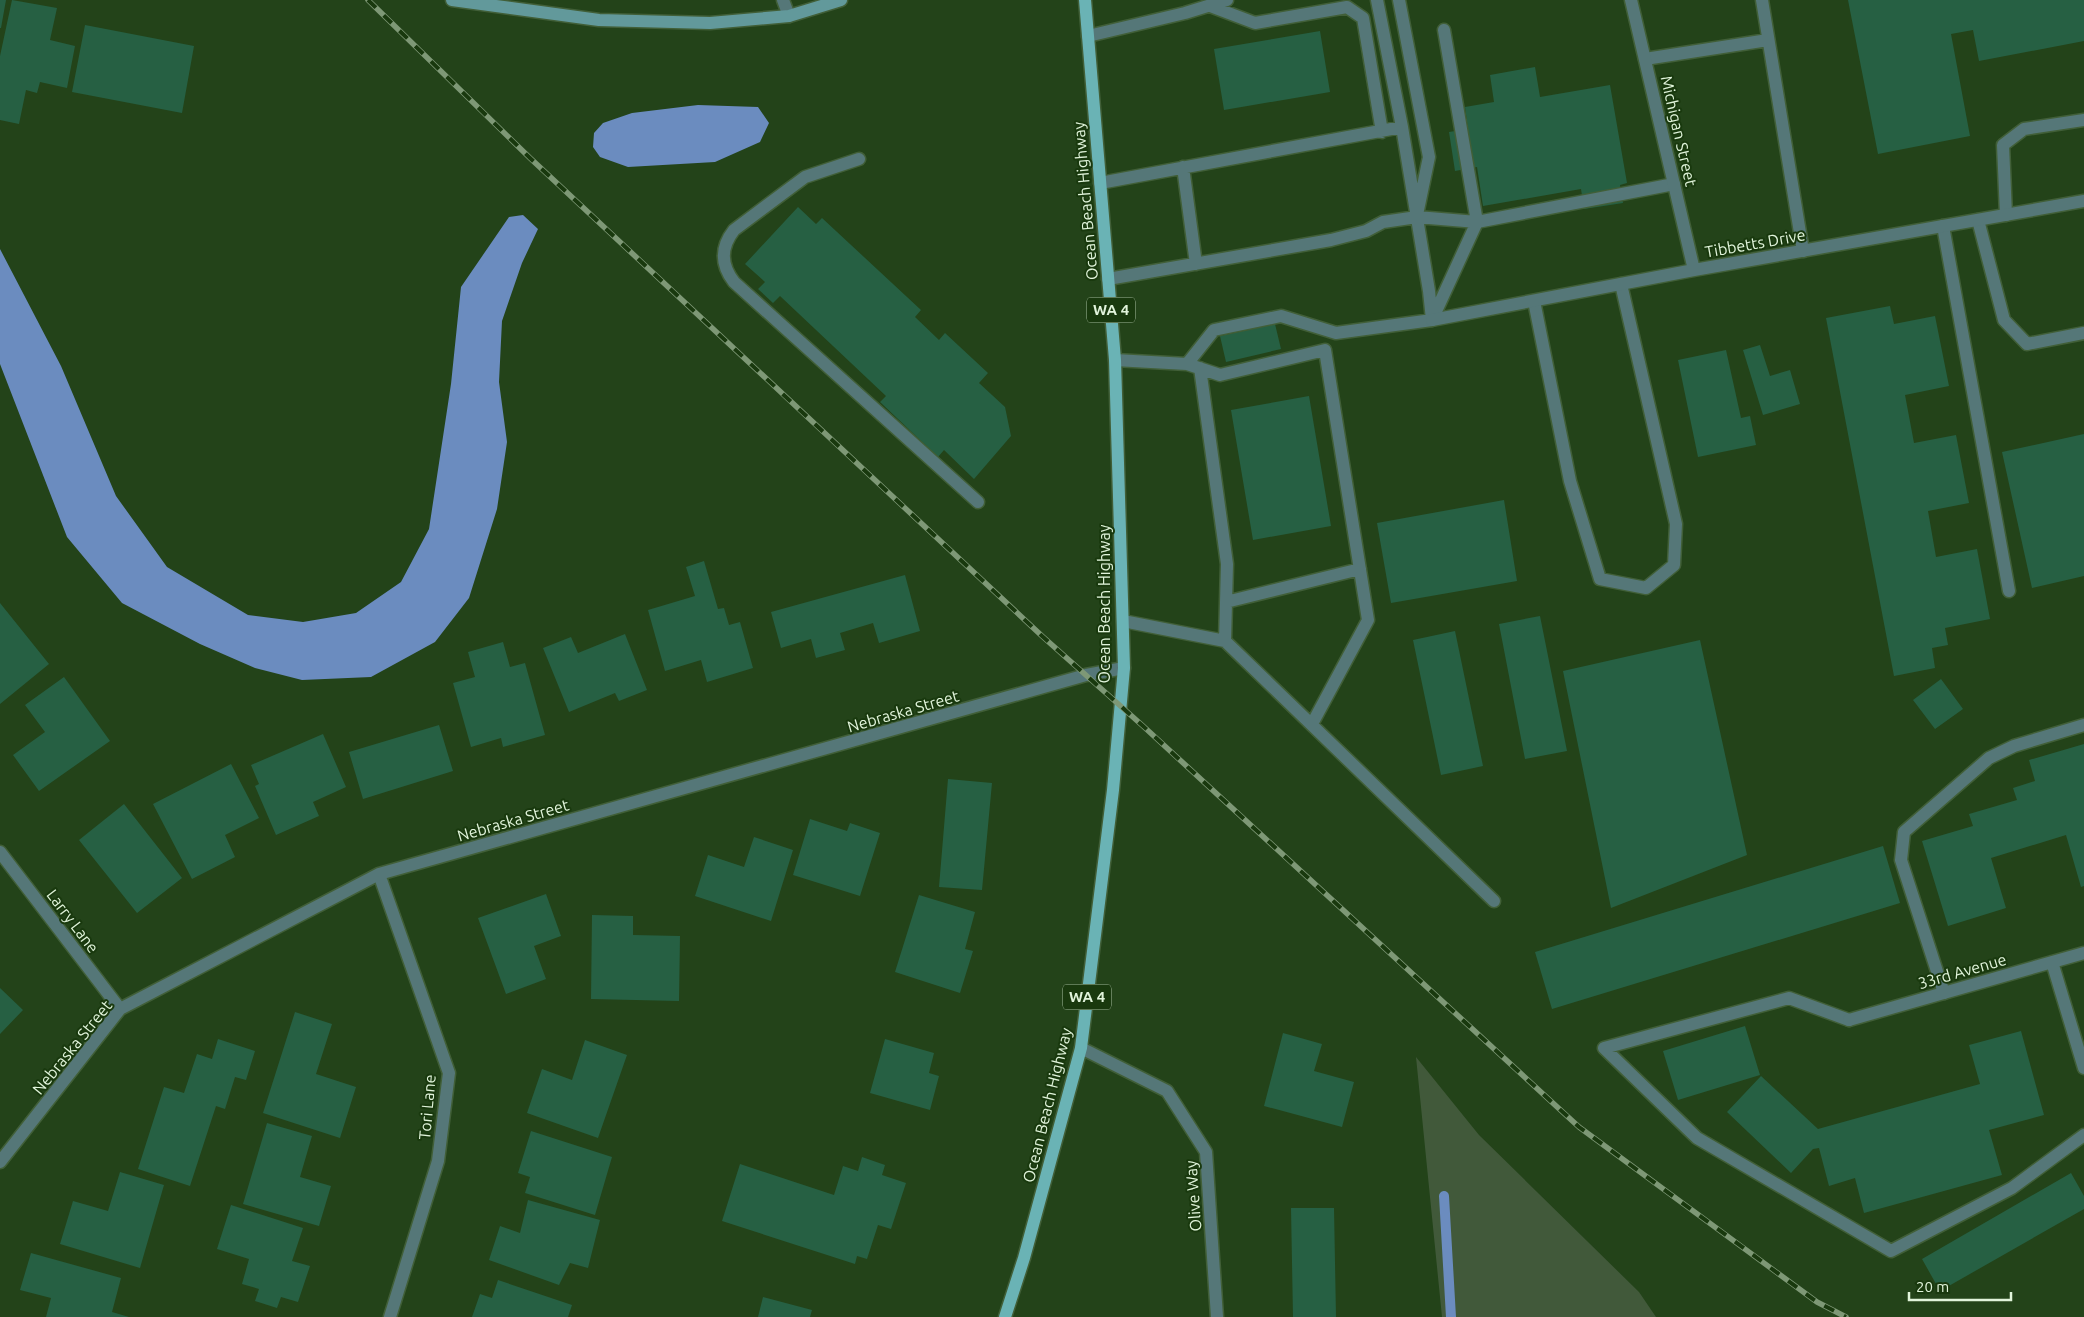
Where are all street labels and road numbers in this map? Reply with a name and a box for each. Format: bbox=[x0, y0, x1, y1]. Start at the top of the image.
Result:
street label: Michigan Street bbox=[1658, 74, 1701, 189]
street label: Ocean Beach Highway bbox=[1069, 121, 1101, 281]
street label: Tibbetts Drive bbox=[1703, 225, 1807, 261]
road number: WA 4 bbox=[1087, 298, 1135, 322]
street label: Ocean Beach Highway bbox=[1095, 524, 1113, 683]
street label: Nebraska Street bbox=[845, 686, 962, 736]
street label: Nebraska Street bbox=[455, 795, 572, 845]
street label: Larry Lane bbox=[43, 886, 103, 956]
street label: 33rd Avenue bbox=[1916, 950, 2008, 992]
road number: WA 4 bbox=[1063, 984, 1111, 1010]
street label: Nebraska Street bbox=[29, 996, 116, 1098]
street label: Ocean Beach Highway bbox=[1019, 1026, 1075, 1184]
street label: Tori Lane bbox=[415, 1074, 439, 1140]
street label: Olive Way bbox=[1182, 1160, 1204, 1232]

